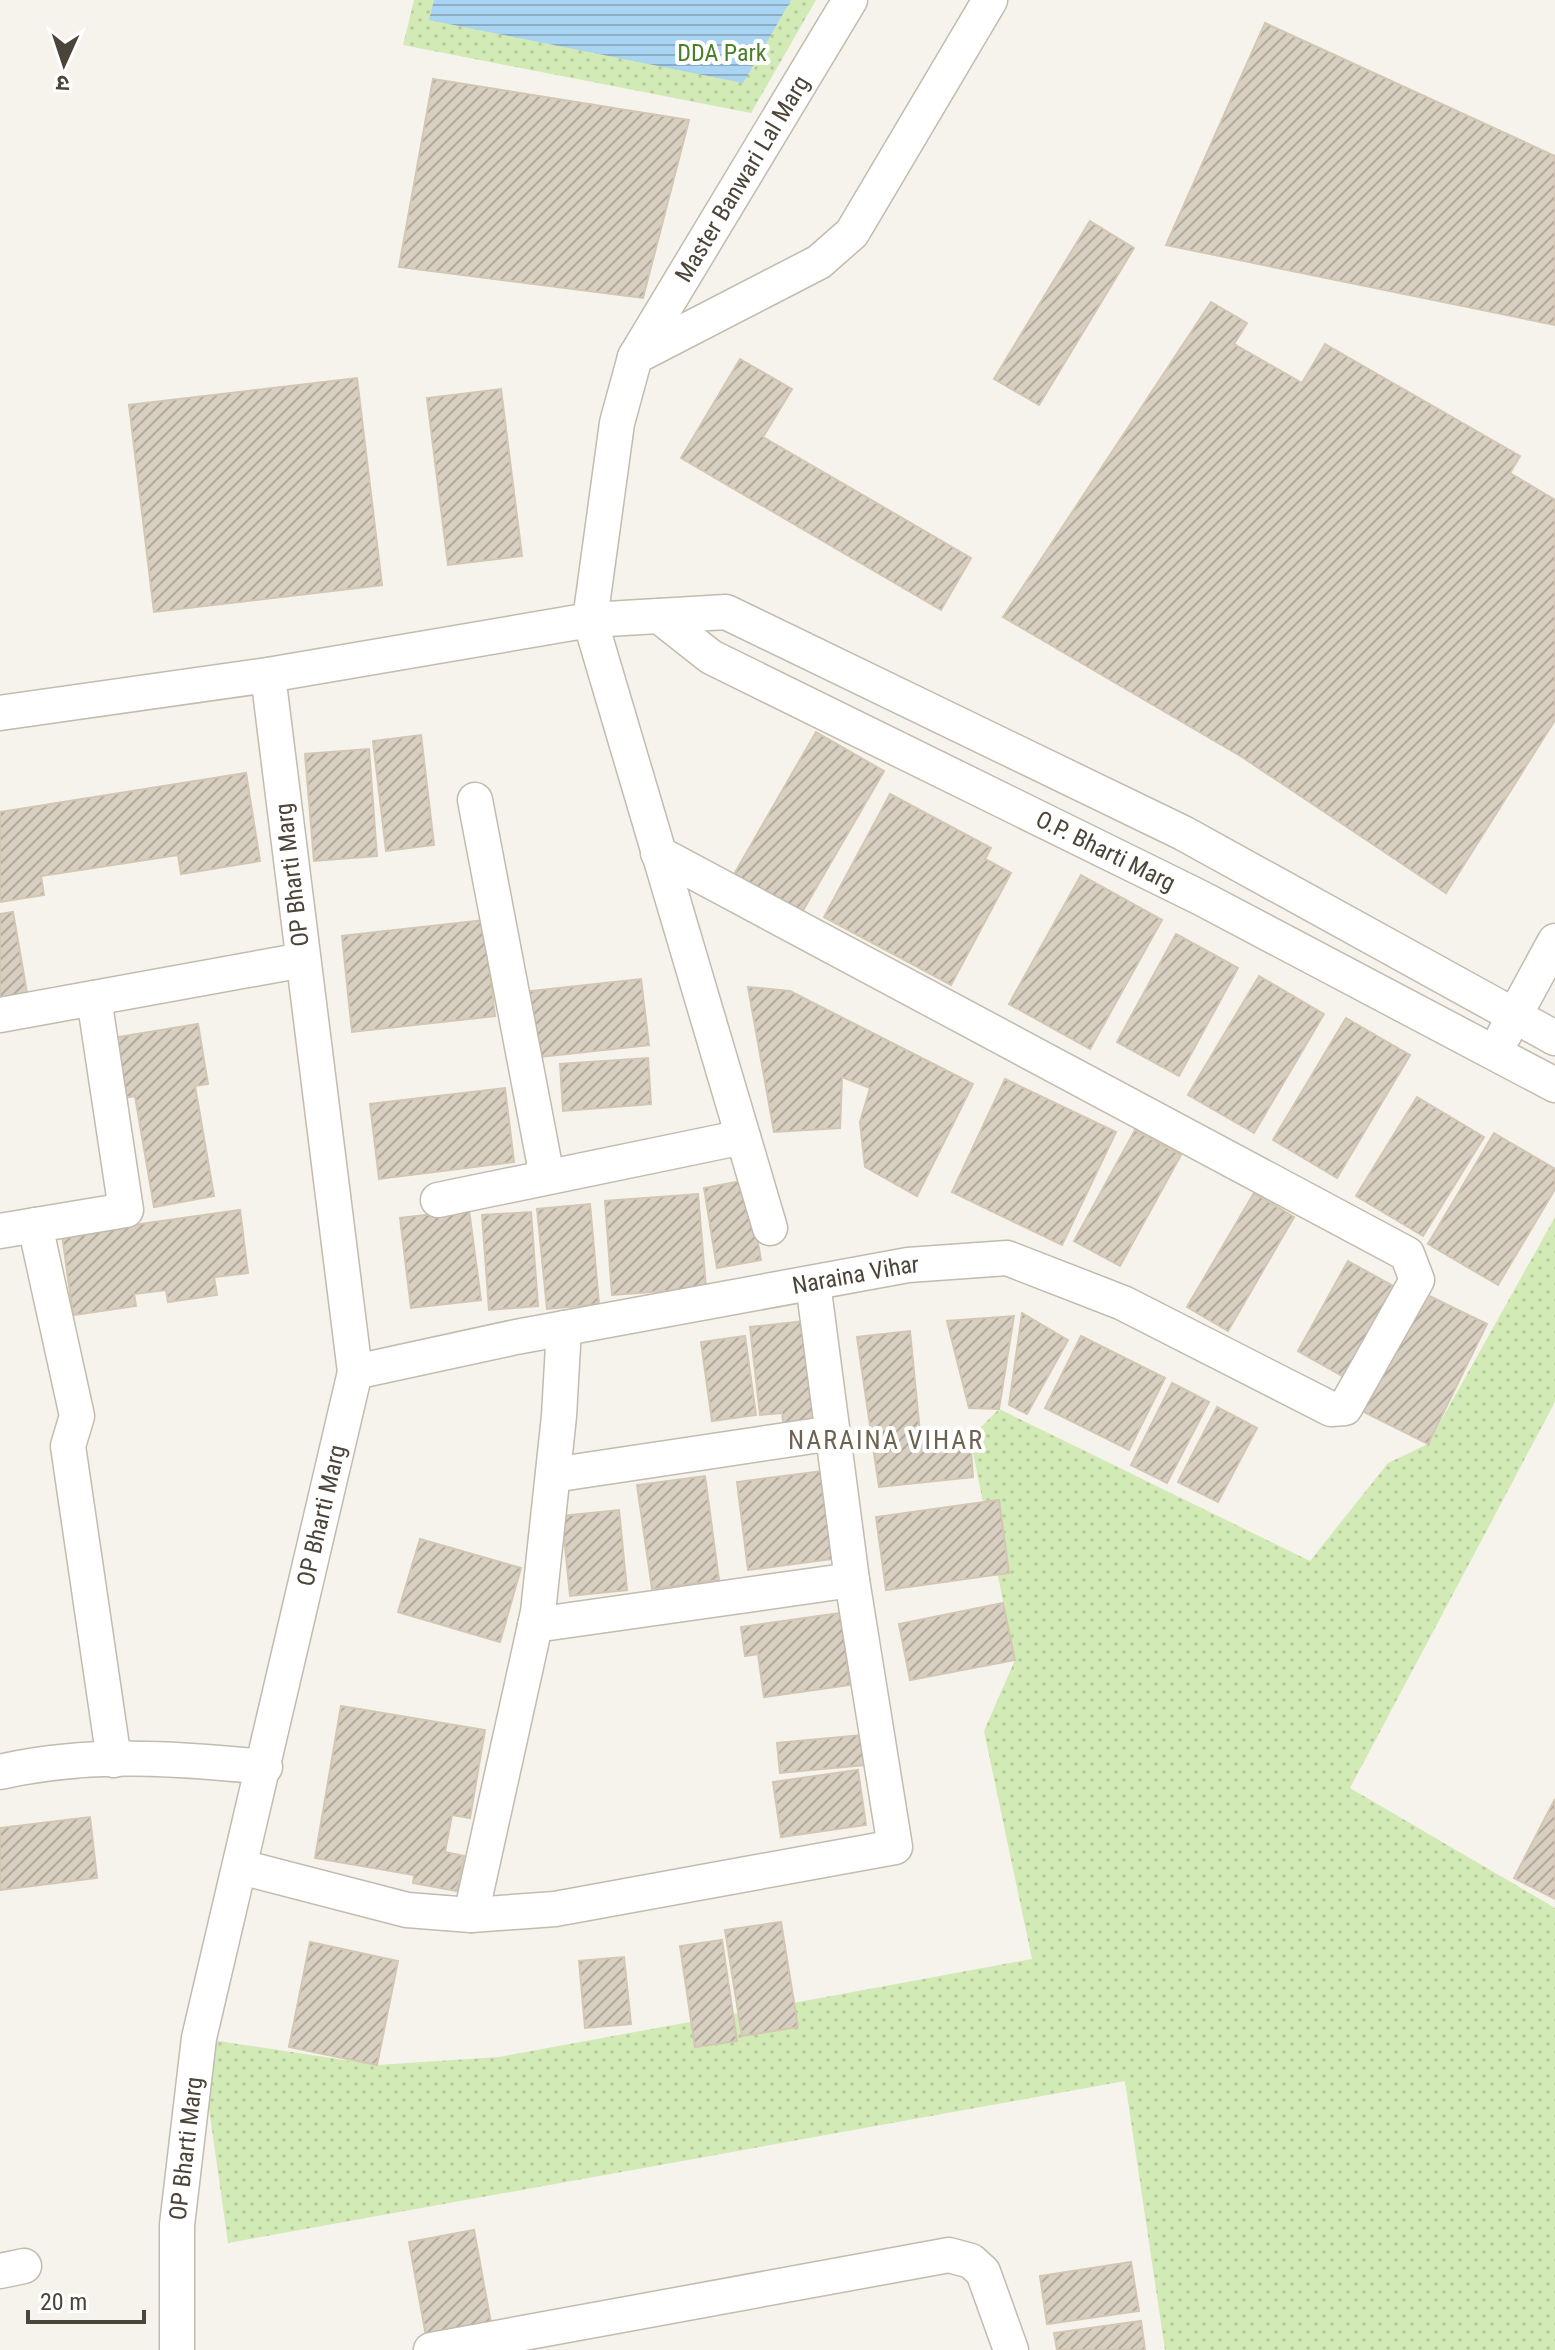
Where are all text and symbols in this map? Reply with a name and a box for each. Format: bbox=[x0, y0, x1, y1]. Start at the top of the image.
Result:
north arrow bbox=[24, 24, 104, 104]
park label: DDA Park bbox=[677, 39, 767, 67]
text: उ bbox=[55, 71, 70, 96]
street label: Master Banwari Lal Marg bbox=[669, 71, 815, 287]
street label: OP Bharti Marg bbox=[269, 802, 315, 948]
street label: O.P. Bharti Marg bbox=[1031, 805, 1180, 897]
street label: Naraina Vihar bbox=[790, 1250, 920, 1300]
district label: NARAINA VIHAR bbox=[788, 1425, 984, 1455]
street label: OP Bharti Marg bbox=[291, 1442, 351, 1589]
street label: OP Bharti Marg bbox=[164, 2075, 208, 2222]
scale bar bbox=[28, 2274, 144, 2324]
text: 20 m bbox=[40, 2288, 87, 2316]

